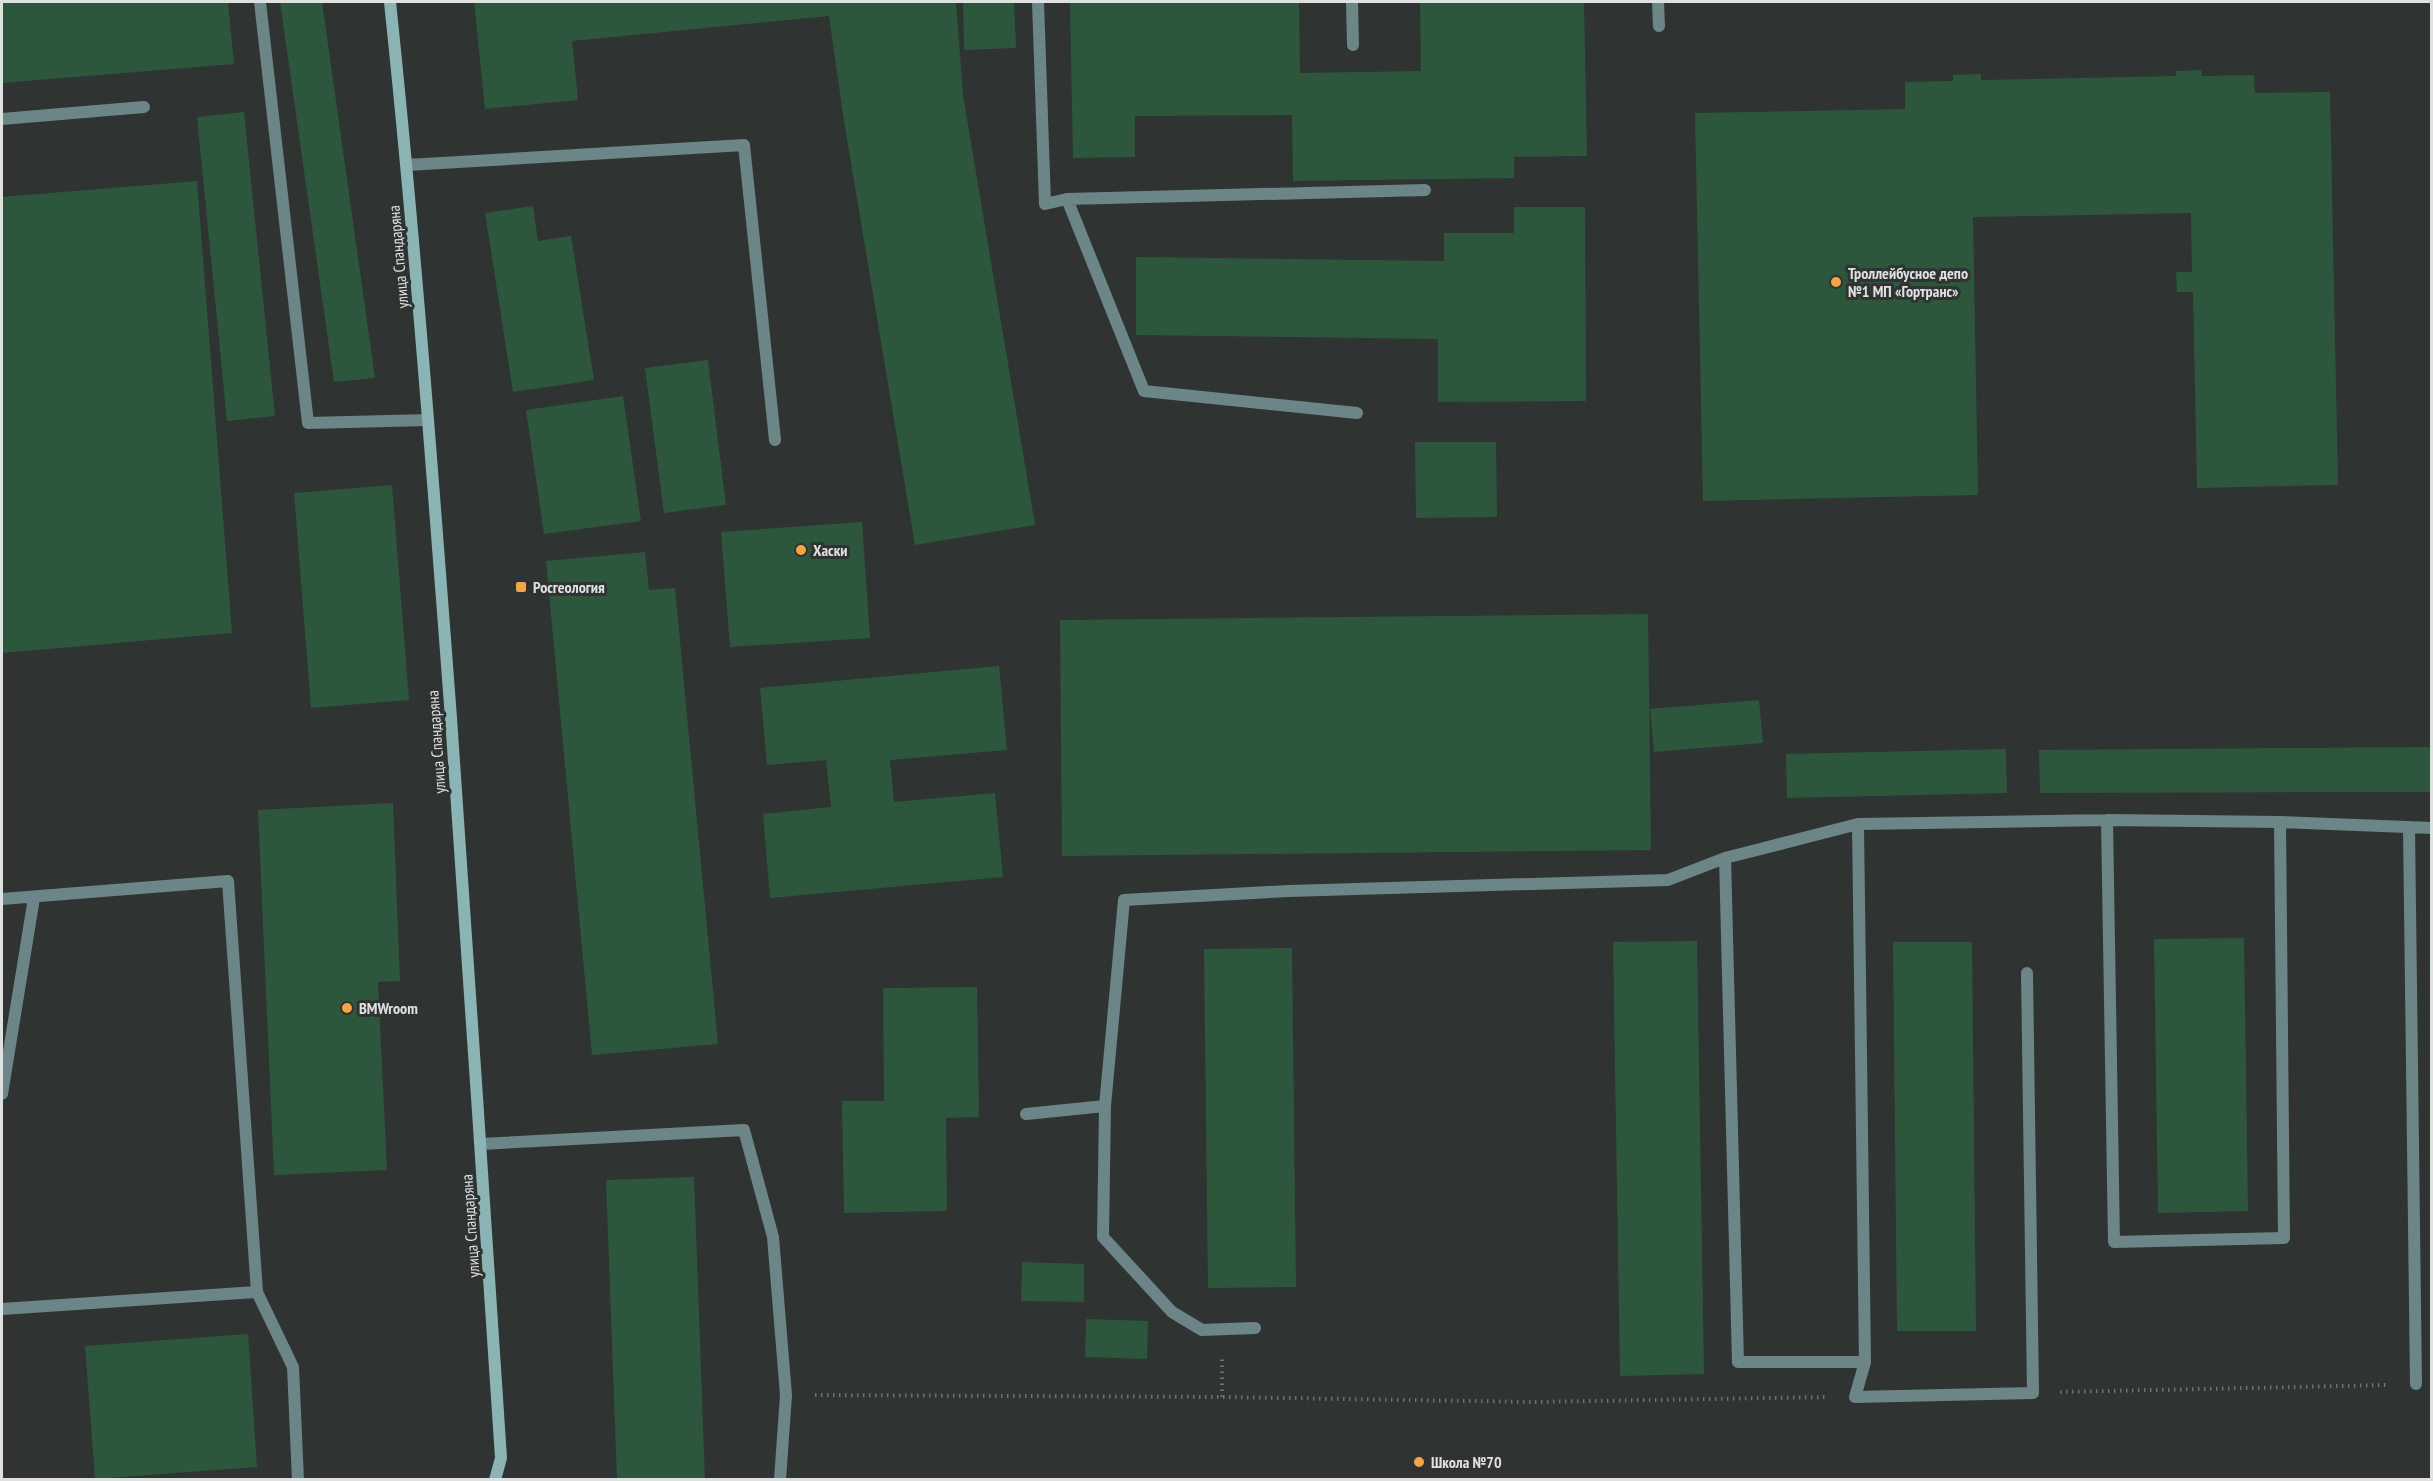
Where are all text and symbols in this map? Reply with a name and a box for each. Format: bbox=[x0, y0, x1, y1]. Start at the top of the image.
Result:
street label: улица Спандаряна bbox=[384, 204, 412, 310]
place label: Троллейбусное депо №1 МП «Гортранс» bbox=[1848, 263, 1968, 301]
marker: Троллейбусное депо №1 МП «Гортранс» bbox=[1829, 275, 1843, 289]
place label: Хаски bbox=[813, 540, 847, 560]
marker: Хаски bbox=[794, 543, 808, 557]
place label: Росгеология bbox=[533, 577, 605, 597]
marker: Росгеология bbox=[514, 580, 528, 594]
street label: улица Спандаряна bbox=[422, 690, 450, 794]
place label: BMWroom bbox=[359, 998, 418, 1018]
marker: BMWroom bbox=[340, 1001, 354, 1015]
street label: улица Спандаряна bbox=[456, 1174, 484, 1278]
place label: Школа №70 bbox=[1431, 1452, 1502, 1472]
marker: Школа №70 bbox=[1412, 1455, 1426, 1469]

